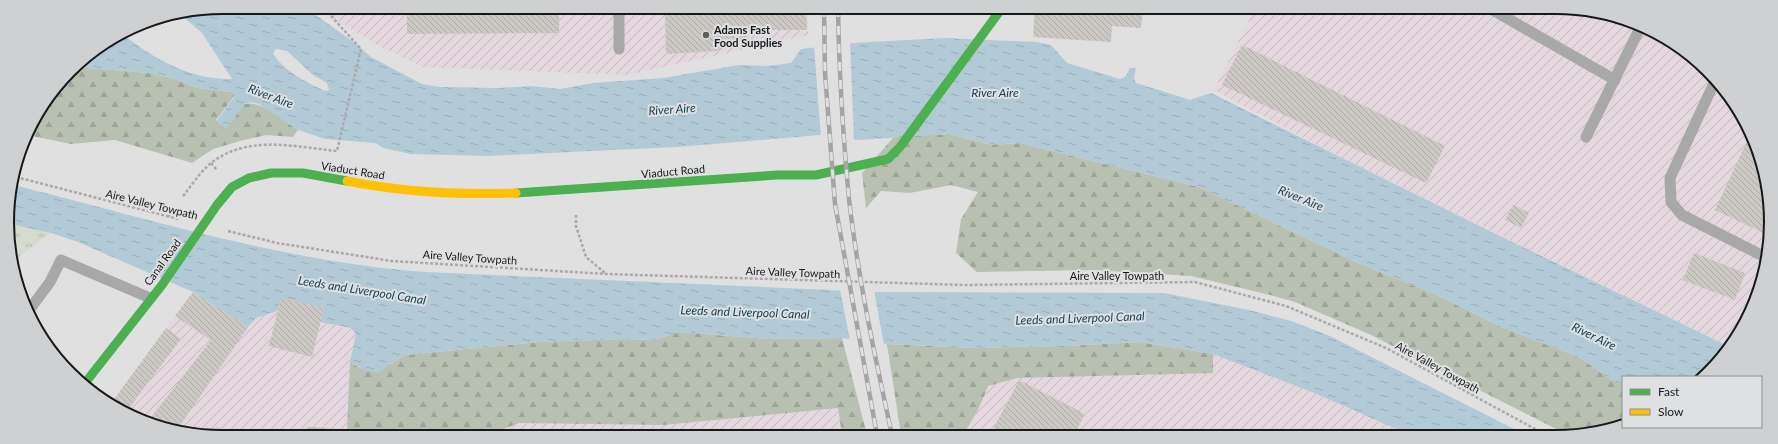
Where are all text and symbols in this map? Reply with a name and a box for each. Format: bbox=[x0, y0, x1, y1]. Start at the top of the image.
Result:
place label: Adams Fast Food Supplies bbox=[713, 23, 782, 49]
marker: Adams Fast Food Supplies bbox=[701, 30, 711, 40]
water label: River Aire bbox=[246, 81, 296, 112]
water label: River Aire bbox=[971, 85, 1019, 100]
water label: River Aire bbox=[648, 100, 696, 118]
street label: Viaduct Road bbox=[320, 159, 386, 181]
street label: Viaduct Road bbox=[640, 162, 706, 180]
water label: River Aire bbox=[1276, 182, 1326, 214]
street label: Aire Valley Towpath bbox=[105, 186, 199, 222]
street label: Canal Road bbox=[141, 236, 183, 288]
street label: Aire Valley Towpath bbox=[422, 247, 518, 267]
street label: Aire Valley Towpath bbox=[746, 264, 840, 280]
street label: Aire Valley Towpath bbox=[1070, 269, 1164, 282]
water label: Leeds and Liverpool Canal bbox=[297, 272, 427, 308]
water label: Leeds and Liverpool Canal bbox=[680, 302, 810, 322]
water label: Leeds and Liverpool Canal bbox=[1015, 308, 1145, 328]
water label: River Aire bbox=[1569, 319, 1619, 353]
street label: Aire Valley Towpath bbox=[1394, 338, 1482, 396]
legend bbox=[1622, 376, 1762, 428]
text: Fast bbox=[1658, 384, 1680, 399]
text: Slow bbox=[1658, 404, 1684, 419]

